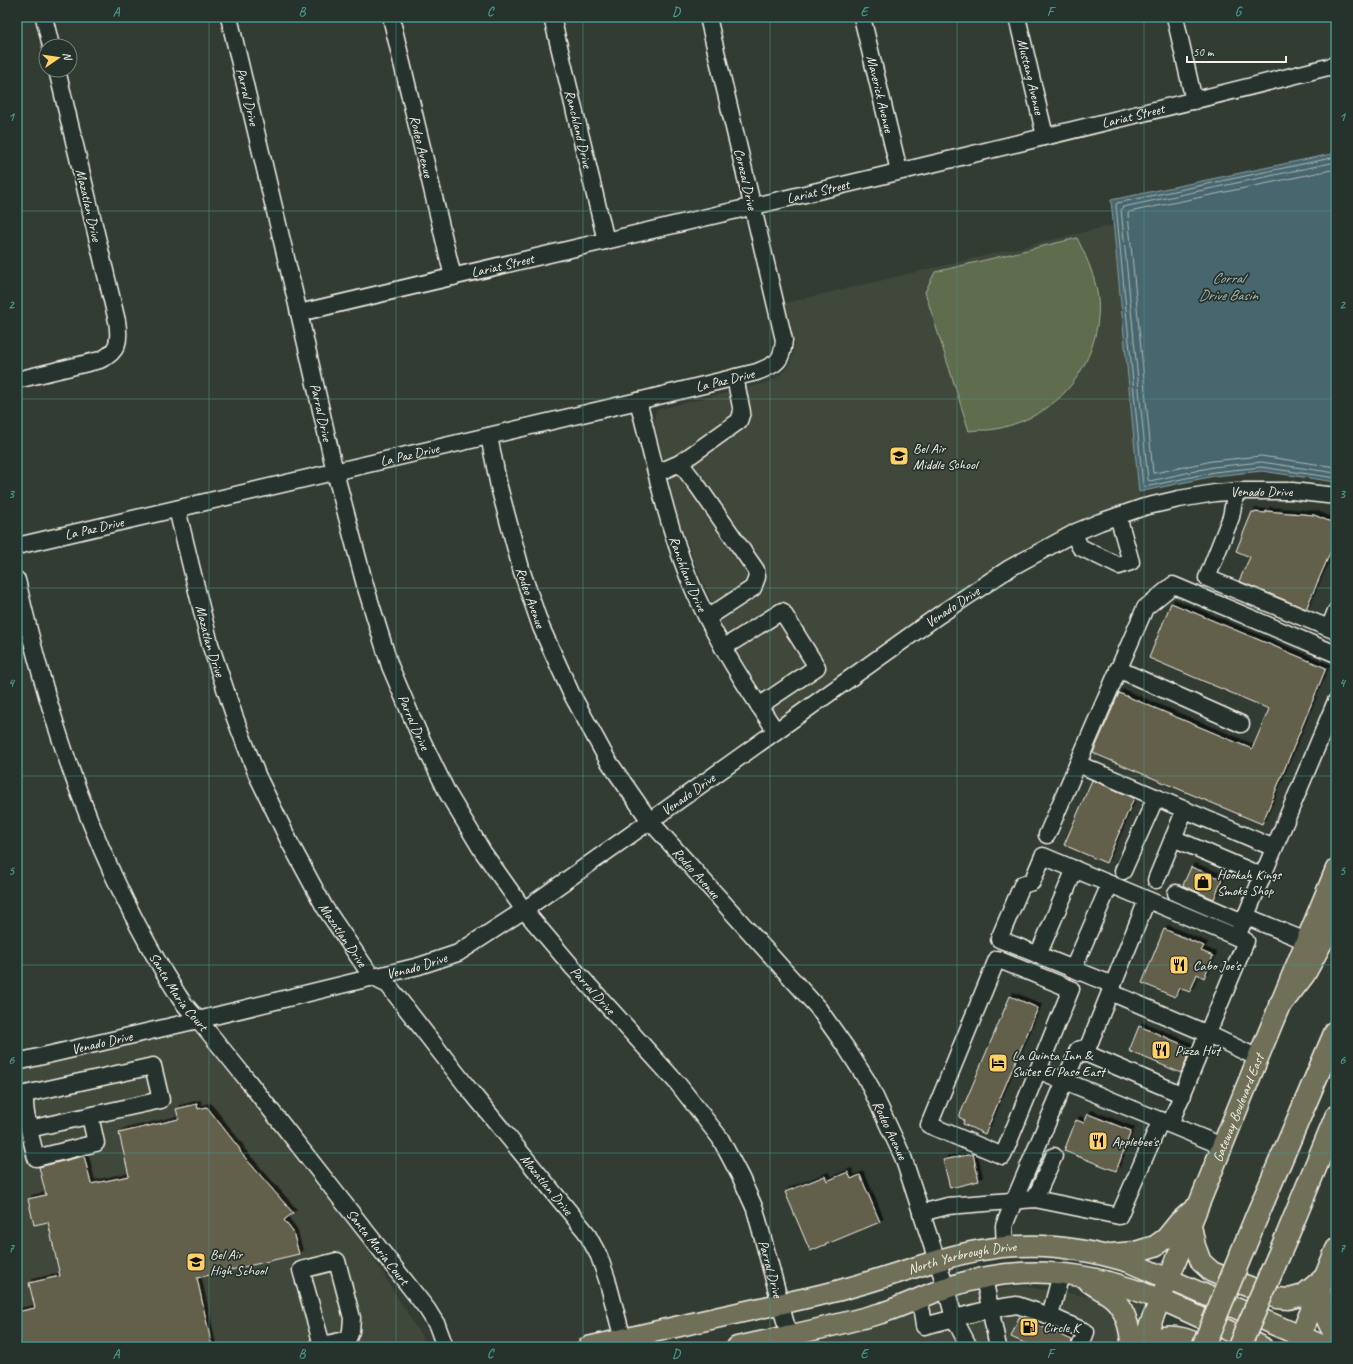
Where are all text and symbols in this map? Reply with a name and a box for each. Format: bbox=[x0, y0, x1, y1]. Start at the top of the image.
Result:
text: A bbox=[113, 4, 121, 20]
text: B bbox=[299, 4, 307, 20]
text: C bbox=[487, 4, 495, 20]
text: D bbox=[672, 4, 681, 20]
text: E bbox=[861, 4, 870, 20]
text: F bbox=[1047, 4, 1056, 20]
text: G bbox=[1235, 4, 1243, 20]
street label: Mustang Avenue bbox=[1013, 37, 1048, 117]
north arrow bbox=[38, 38, 78, 78]
scale bar bbox=[1187, 38, 1286, 64]
text: 50 m bbox=[1193, 44, 1215, 60]
text: N bbox=[60, 51, 76, 63]
street label: Maverick Avenue bbox=[862, 54, 898, 136]
street label: Parral Drive bbox=[232, 66, 263, 129]
street label: Ranchland Drive bbox=[561, 88, 596, 171]
street label: Lariat Street bbox=[1100, 100, 1167, 132]
text: 1 bbox=[8, 109, 16, 125]
text: 1 bbox=[1339, 109, 1347, 125]
street label: Rodeo Avenue bbox=[406, 114, 437, 181]
street label: Corozal Drive bbox=[730, 147, 761, 213]
street label: Mazatlan Drive bbox=[72, 167, 105, 244]
street label: Lariat Street bbox=[785, 176, 852, 207]
street label: Lariat Street bbox=[470, 250, 537, 281]
water label: Corral Drive Basin bbox=[1198, 269, 1259, 305]
text: 2 bbox=[8, 297, 15, 313]
text: 2 bbox=[1339, 297, 1346, 313]
street label: La Paz Drive bbox=[694, 365, 757, 396]
street label: Parral Drive bbox=[306, 382, 336, 444]
street label: La Paz Drive bbox=[379, 439, 442, 470]
place label: Bel Air Middle School bbox=[913, 440, 980, 473]
school or university icon: Bel Air Middle School bbox=[888, 445, 910, 467]
street label: Venado Drive bbox=[1230, 483, 1294, 501]
text: 3 bbox=[8, 486, 15, 502]
text: 3 bbox=[1339, 486, 1346, 502]
street label: La Paz Drive bbox=[63, 513, 126, 544]
street label: Ranchland Drive bbox=[665, 534, 711, 616]
street label: Rodeo Avenue bbox=[512, 566, 549, 632]
street label: Venado Drive bbox=[922, 582, 984, 631]
street label: Mazatlan Drive bbox=[192, 603, 229, 680]
text: 4 bbox=[8, 675, 16, 691]
text: 4 bbox=[1339, 675, 1347, 691]
street label: Parral Drive bbox=[394, 692, 434, 754]
street label: Venado Drive bbox=[658, 769, 720, 819]
street label: Rodeo Avenue bbox=[669, 844, 725, 903]
text: 5 bbox=[8, 863, 15, 879]
text: 5 bbox=[1339, 863, 1346, 879]
place label: Hookah Kings Smoke Shop bbox=[1217, 866, 1282, 899]
shop icon: Hookah Kings Smoke Shop bbox=[1192, 871, 1214, 893]
street label: Mazatlan Drive bbox=[315, 900, 371, 971]
street label: Venado Drive bbox=[385, 949, 450, 983]
street label: Santa Maria Court bbox=[145, 950, 213, 1035]
restaurant icon: Cabo Joe's bbox=[1168, 954, 1190, 976]
place label: Cabo Joe's bbox=[1193, 957, 1242, 974]
street label: Parral Drive bbox=[567, 963, 620, 1019]
street label: Venado Drive bbox=[70, 1027, 135, 1058]
restaurant icon: Pizza Hut bbox=[1150, 1039, 1172, 1061]
place label: Pizza Hut bbox=[1175, 1042, 1222, 1059]
place label: La Quinta Inn & Suites El Paso East bbox=[1012, 1047, 1107, 1080]
street label: Gateway Boulevard East bbox=[1209, 1049, 1269, 1164]
text: 6 bbox=[8, 1052, 15, 1068]
hotel icon: La Quinta Inn & Suites El Paso East bbox=[987, 1052, 1009, 1074]
text: 6 bbox=[1339, 1052, 1346, 1068]
street label: Rodeo Avenue bbox=[869, 1098, 912, 1164]
restaurant icon: Applebee's bbox=[1087, 1130, 1109, 1152]
place label: Applebee's bbox=[1112, 1133, 1159, 1150]
street label: Mazatlan Drive bbox=[517, 1151, 577, 1220]
street label: Santa Maria Court bbox=[343, 1206, 414, 1290]
street label: Parral Drive bbox=[755, 1238, 787, 1301]
street label: North Yarbrough Drive bbox=[906, 1238, 1018, 1278]
text: 7 bbox=[8, 1240, 15, 1256]
text: 7 bbox=[1339, 1240, 1346, 1256]
place label: Bel Air High School bbox=[210, 1246, 269, 1279]
school or university icon: Bel Air High School bbox=[185, 1251, 207, 1273]
fuel station icon: Circle K bbox=[1018, 1316, 1040, 1338]
place label: Circle K bbox=[1043, 1319, 1082, 1336]
text: A bbox=[113, 1346, 121, 1362]
text: B bbox=[299, 1346, 307, 1362]
text: C bbox=[487, 1346, 495, 1362]
text: D bbox=[672, 1346, 681, 1362]
text: E bbox=[861, 1346, 870, 1362]
text: F bbox=[1047, 1346, 1056, 1362]
text: G bbox=[1235, 1346, 1243, 1362]

